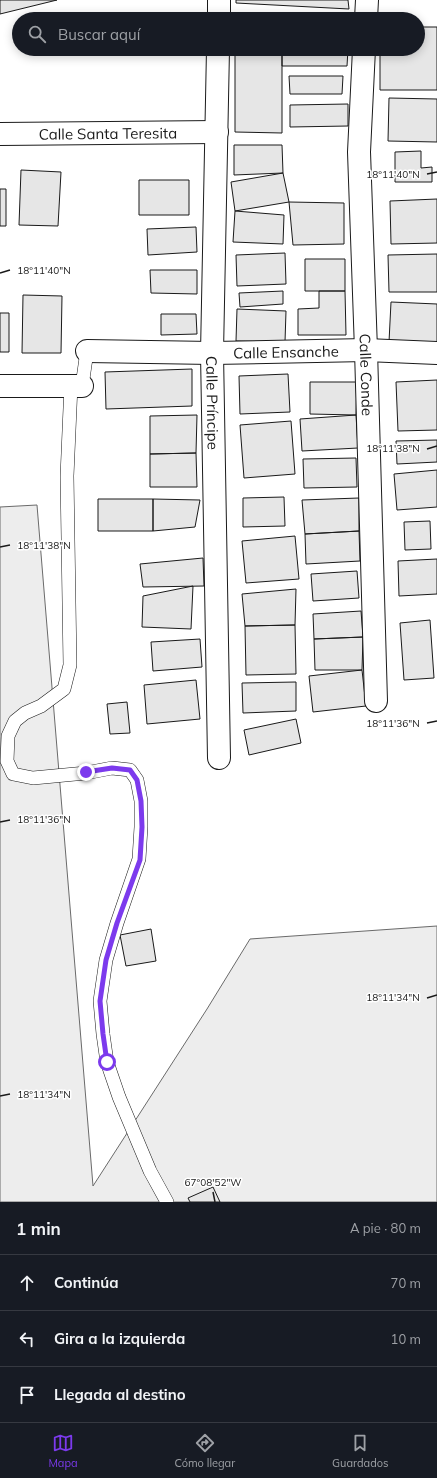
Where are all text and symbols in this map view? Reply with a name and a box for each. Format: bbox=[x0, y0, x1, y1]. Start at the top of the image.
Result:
search box bbox=[12, 12, 425, 56]
icon: search bbox=[26, 23, 48, 45]
text: Buscar aquí bbox=[58, 25, 140, 44]
street label: Calle Santa Teresita bbox=[39, 123, 177, 143]
text: 18°11'40"N bbox=[366, 168, 420, 181]
text: 18°11'40"N bbox=[17, 264, 71, 277]
street label: Calle Conde bbox=[356, 333, 377, 416]
street label: Calle Ensanche bbox=[233, 341, 339, 362]
street label: Calle Príncipe bbox=[203, 356, 223, 450]
text: 18°11'38"N bbox=[366, 442, 420, 455]
text: 18°11'38"N bbox=[17, 539, 71, 552]
text: 18°11'36"N bbox=[366, 717, 420, 730]
route end bbox=[77, 763, 95, 781]
text: 18°11'36"N bbox=[17, 813, 71, 826]
text: 18°11'34"N bbox=[366, 991, 420, 1004]
route start bbox=[98, 1053, 116, 1071]
text: 18°11'34"N bbox=[17, 1088, 71, 1101]
text: 67°08'52"W bbox=[185, 1176, 241, 1189]
text: 1 min bbox=[16, 1218, 61, 1239]
text: A pie · 80 m bbox=[350, 1220, 421, 1236]
icon: ahead bbox=[16, 1272, 38, 1294]
text: Continúa bbox=[54, 1273, 119, 1292]
text: 70 m bbox=[391, 1275, 421, 1291]
icon: left bbox=[16, 1328, 38, 1350]
text: Gira a la izquierda bbox=[54, 1329, 185, 1348]
text: 10 m bbox=[391, 1331, 421, 1347]
icon: arrive bbox=[16, 1384, 38, 1406]
text: Llegada al destino bbox=[54, 1385, 186, 1404]
tab: Mapa bbox=[48, 1432, 78, 1470]
tab: Cómo llegar bbox=[175, 1432, 235, 1470]
tab: Guardados bbox=[332, 1432, 389, 1470]

